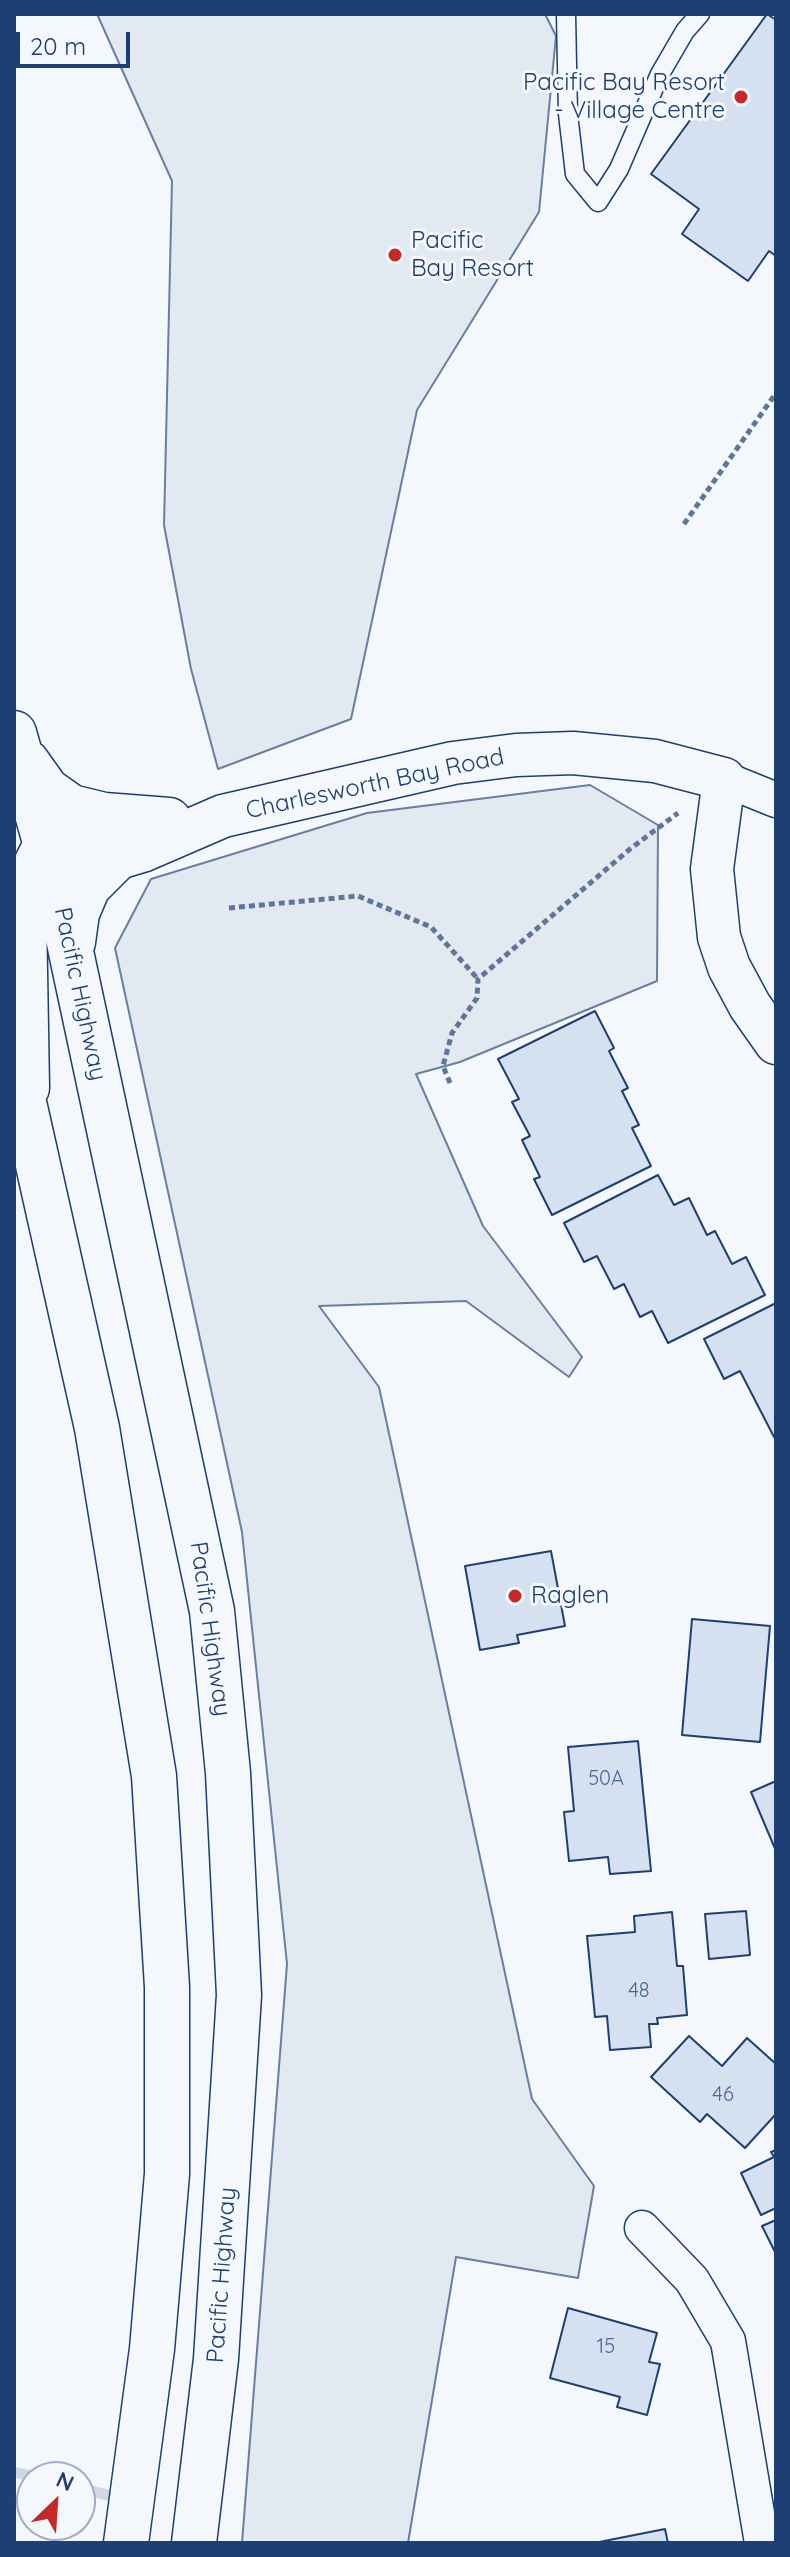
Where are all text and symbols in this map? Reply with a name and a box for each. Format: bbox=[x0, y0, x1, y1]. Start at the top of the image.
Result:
scale bar bbox=[20, 16, 134, 66]
text: 20 m bbox=[30, 31, 86, 61]
place label: Pacific Bay Resort - Village Centre bbox=[523, 69, 725, 125]
marker: Pacific Bay Resort - Village Centre bbox=[732, 88, 750, 106]
place label: Pacific Bay Resort bbox=[411, 227, 534, 283]
marker: Pacific Bay Resort bbox=[386, 246, 404, 264]
street label: Charlesworth Bay Road bbox=[243, 743, 507, 825]
street label: Pacific Highway bbox=[48, 905, 112, 1083]
street label: Pacific Highway bbox=[183, 1540, 237, 1718]
place label: Raglen bbox=[531, 1582, 609, 1610]
marker: Raglen bbox=[506, 1587, 524, 1605]
house number: 50A bbox=[588, 1767, 624, 1791]
house number: 48 bbox=[628, 1979, 650, 2003]
house number: 46 bbox=[712, 2083, 734, 2107]
street label: Pacific Highway bbox=[201, 2186, 243, 2364]
house number: 15 bbox=[597, 2335, 615, 2359]
north arrow bbox=[16, 2461, 96, 2541]
text: N bbox=[52, 2465, 79, 2497]

